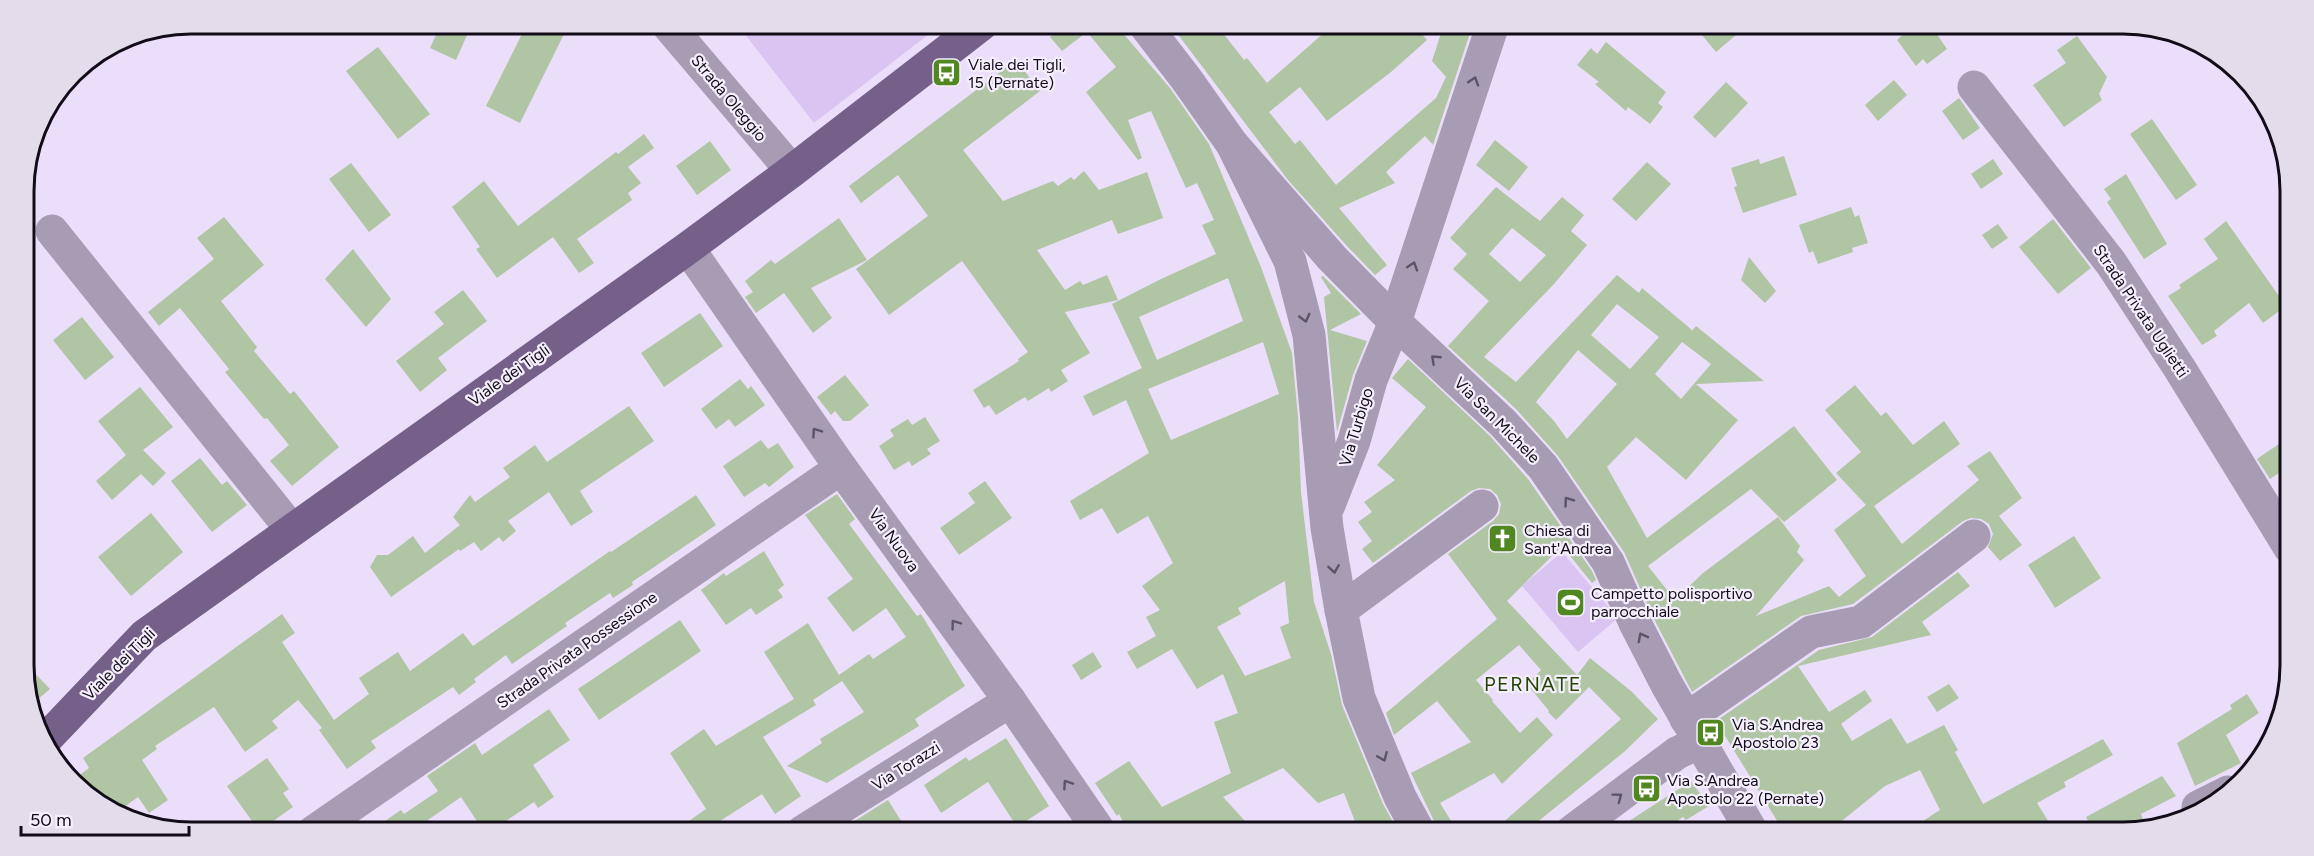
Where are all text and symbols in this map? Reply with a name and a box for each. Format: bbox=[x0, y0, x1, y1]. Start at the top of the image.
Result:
street label: Strada Oleggio bbox=[687, 51, 771, 145]
place label: Viale dei Tigli, 15 (Pernate) bbox=[968, 55, 1066, 92]
bus stop icon: Viale dei Tigli, 15 (Pernate) bbox=[931, 57, 963, 89]
one-way arrow bbox=[1467, 76, 1479, 87]
street label: Strada Privata Uglietti bbox=[2089, 241, 2193, 381]
one-way arrow bbox=[1406, 261, 1418, 272]
one-way arrow bbox=[1297, 312, 1310, 322]
street label: Viale dei Tigli bbox=[465, 340, 553, 410]
one-way arrow bbox=[1431, 355, 1442, 366]
street label: Via San Michele bbox=[1450, 373, 1544, 467]
street label: Via Turbigo bbox=[1335, 385, 1377, 469]
one-way arrow bbox=[812, 428, 823, 439]
one-way arrow bbox=[1564, 497, 1575, 508]
street label: Via Nuova bbox=[865, 505, 923, 575]
place label: Chiesa di Sant'Andrea bbox=[1524, 521, 1612, 558]
church icon: Chiesa di Sant'Andrea bbox=[1487, 523, 1519, 555]
one-way arrow bbox=[1327, 564, 1339, 574]
place label: Campetto polisportivo parrocchiale bbox=[1591, 584, 1753, 621]
sports icon: Campetto polisportivo parrocchiale bbox=[1554, 586, 1586, 618]
street label: Strada Privata Possessione bbox=[493, 587, 661, 713]
one-way arrow bbox=[951, 620, 962, 631]
street label: Viale dei Tigli bbox=[79, 624, 159, 704]
one-way arrow bbox=[1638, 633, 1649, 643]
district label: PERNATE bbox=[1484, 672, 1582, 696]
place label: Via S.Andrea Apostolo 23 bbox=[1732, 715, 1824, 752]
bus stop icon: Via S.Andrea Apostolo 23 bbox=[1695, 717, 1727, 749]
street label: Via Torazzi bbox=[868, 738, 944, 794]
one-way arrow bbox=[1376, 750, 1388, 761]
place label: Via S.Andrea Apostolo 22 (Pernate) bbox=[1667, 771, 1824, 808]
bus stop icon: Via S.Andrea Apostolo 22 (Pernate) bbox=[1630, 773, 1662, 805]
one-way arrow bbox=[1063, 779, 1074, 790]
one-way arrow bbox=[1612, 793, 1623, 804]
scale bar bbox=[21, 799, 189, 837]
text: 50 m bbox=[30, 809, 72, 831]

